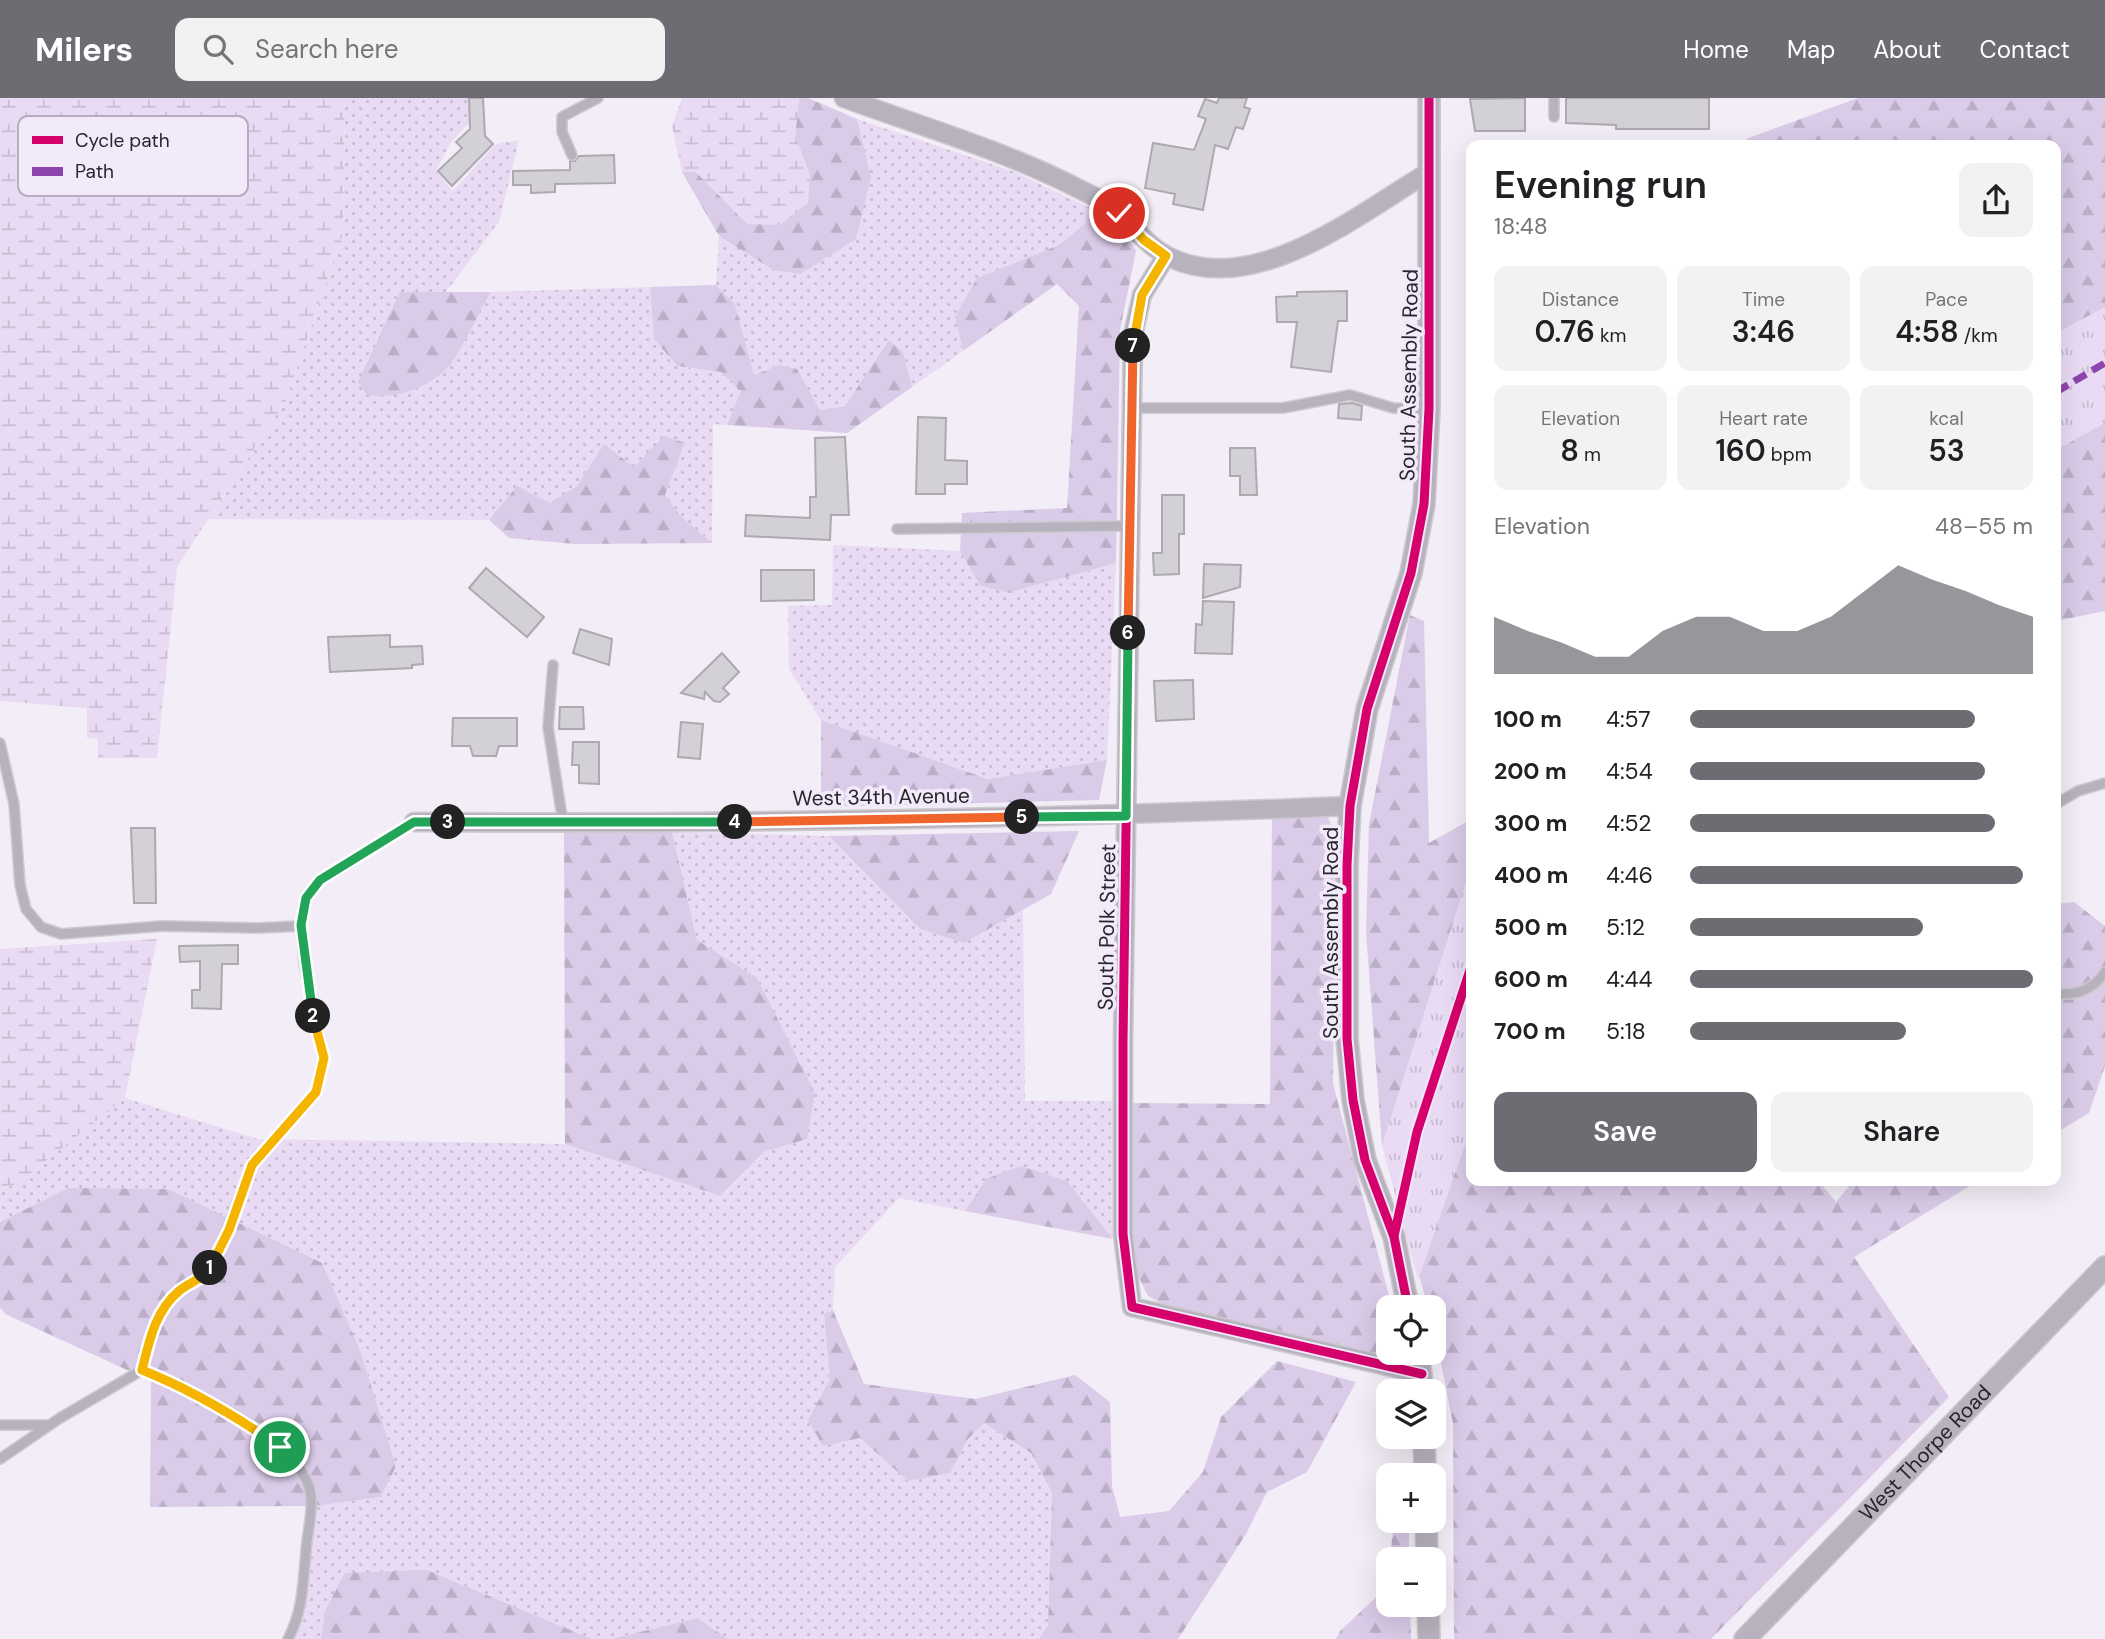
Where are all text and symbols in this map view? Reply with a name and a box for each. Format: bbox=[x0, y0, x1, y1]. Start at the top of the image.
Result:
search box bbox=[175, 18, 665, 81]
text: Milers bbox=[35, 28, 133, 71]
icon: search bbox=[199, 30, 237, 68]
text: Search here bbox=[255, 32, 398, 66]
text: Home bbox=[1683, 34, 1749, 65]
text: Map bbox=[1787, 34, 1835, 65]
text: About bbox=[1873, 34, 1942, 65]
text: Contact bbox=[1980, 34, 2070, 65]
legend bbox=[18, 116, 248, 196]
text: Cycle path bbox=[75, 128, 170, 153]
text: Path bbox=[75, 159, 114, 184]
text: Evening run bbox=[1494, 160, 1707, 210]
button: share bbox=[1959, 163, 2033, 237]
pin bbox=[1089, 183, 1149, 243]
icon: check bbox=[1100, 194, 1138, 232]
text: 18:48 bbox=[1494, 211, 1548, 241]
street label: South Assembly Road bbox=[1393, 269, 1425, 481]
text: Distance bbox=[1542, 287, 1619, 312]
text: Time bbox=[1742, 287, 1785, 312]
text: Pace bbox=[1925, 287, 1968, 312]
text: 0.76 bbox=[1534, 312, 1595, 351]
text: 3:46 bbox=[1732, 312, 1795, 351]
text: 4:58 bbox=[1895, 312, 1959, 351]
text: km bbox=[1595, 323, 1627, 348]
text: /km bbox=[1959, 323, 1998, 348]
pin: 7 bbox=[1116, 328, 1150, 364]
text: 7 bbox=[1127, 333, 1138, 358]
text: Elevation bbox=[1541, 406, 1620, 431]
text: Heart rate bbox=[1719, 406, 1808, 431]
text: kcal bbox=[1929, 406, 1964, 431]
text: 8 bbox=[1560, 431, 1579, 470]
text: 160 bbox=[1715, 431, 1766, 470]
text: 53 bbox=[1928, 431, 1965, 470]
text: m bbox=[1579, 442, 1601, 467]
text: bpm bbox=[1766, 442, 1812, 467]
text: Elevation bbox=[1494, 511, 1590, 541]
text: 48–55 m bbox=[1935, 511, 2033, 541]
pin: 6 bbox=[1110, 616, 1146, 650]
text: 6 bbox=[1121, 620, 1134, 645]
text: 100 m bbox=[1494, 704, 1562, 734]
text: 4:57 bbox=[1606, 704, 1651, 734]
text: 200 m bbox=[1494, 756, 1567, 786]
text: 4:54 bbox=[1606, 756, 1653, 786]
street label: West 34th Avenue bbox=[792, 781, 970, 813]
pin: 5 bbox=[1004, 800, 1040, 834]
pin: 3 bbox=[430, 804, 466, 840]
pin: 4 bbox=[718, 804, 752, 840]
text: 5 bbox=[1016, 804, 1027, 829]
text: 300 m bbox=[1494, 808, 1567, 838]
text: 4:52 bbox=[1606, 808, 1652, 838]
text: 3 bbox=[442, 809, 453, 834]
text: 4 bbox=[728, 809, 741, 834]
street label: South Assembly Road bbox=[1317, 827, 1345, 1039]
street label: South Polk Street bbox=[1092, 843, 1122, 1011]
text: 400 m bbox=[1494, 860, 1568, 890]
text: 4:46 bbox=[1606, 860, 1653, 890]
text: 500 m bbox=[1494, 912, 1568, 942]
text: 5:12 bbox=[1606, 912, 1645, 942]
text: 600 m bbox=[1494, 964, 1568, 994]
text: 4:44 bbox=[1606, 964, 1653, 994]
pin: 2 bbox=[296, 998, 330, 1034]
text: 2 bbox=[307, 1003, 318, 1028]
text: 700 m bbox=[1494, 1016, 1566, 1046]
text: 5:18 bbox=[1606, 1016, 1646, 1046]
button: Save bbox=[1494, 1092, 1757, 1172]
button: Share bbox=[1771, 1092, 2033, 1172]
pin: 1 bbox=[192, 1250, 228, 1286]
text: 1 bbox=[206, 1255, 213, 1280]
map controls bbox=[1376, 1295, 1446, 1617]
button: locate bbox=[1376, 1295, 1446, 1365]
button: layers bbox=[1376, 1379, 1446, 1449]
street label: West Thorpe Road bbox=[1853, 1379, 1997, 1527]
pin bbox=[250, 1417, 310, 1477]
icon: arrive bbox=[261, 1428, 299, 1466]
button: + bbox=[1376, 1463, 1446, 1533]
button: − bbox=[1376, 1547, 1446, 1617]

